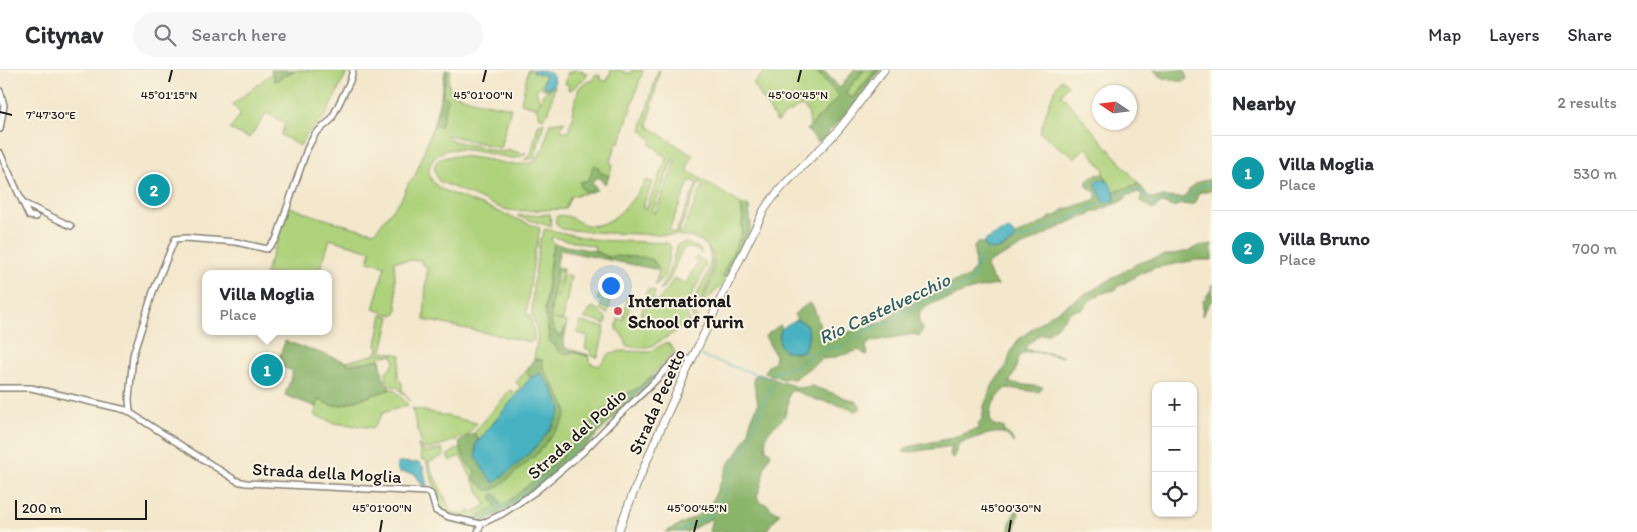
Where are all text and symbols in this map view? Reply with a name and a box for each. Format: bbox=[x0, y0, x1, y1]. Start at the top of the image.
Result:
search box bbox=[133, 12, 483, 57]
text: Citynav bbox=[25, 20, 103, 49]
icon: search bbox=[151, 21, 179, 49]
text: Search here bbox=[191, 23, 287, 46]
text: Map bbox=[1428, 24, 1461, 46]
text: Layers bbox=[1489, 24, 1539, 46]
text: Share bbox=[1567, 24, 1612, 46]
north arrow bbox=[1092, 85, 1137, 130]
text: 45°01'15"N bbox=[141, 88, 197, 102]
text: 45°01'00"N bbox=[453, 88, 513, 102]
text: 45°00'45"N bbox=[768, 88, 828, 102]
text: Nearby bbox=[1232, 90, 1296, 115]
text: 2 results bbox=[1557, 93, 1617, 112]
text: 7°47'30"E bbox=[26, 108, 76, 122]
text: Villa Moglia bbox=[1279, 152, 1374, 175]
text: 1 bbox=[1244, 164, 1252, 183]
text: 530 m bbox=[1573, 164, 1617, 183]
pin: 2 bbox=[138, 171, 170, 209]
text: Place bbox=[1279, 175, 1316, 194]
text: Villa Bruno bbox=[1279, 227, 1370, 250]
text: 2 bbox=[1244, 239, 1252, 258]
text: 700 m bbox=[1572, 239, 1617, 258]
text: Place bbox=[1279, 250, 1316, 269]
water label: Rio Castelvecchio bbox=[815, 267, 955, 349]
popup bbox=[202, 270, 332, 335]
your location bbox=[598, 273, 624, 299]
text: Villa Moglia bbox=[220, 282, 314, 305]
place label: International School of Turin bbox=[628, 290, 744, 333]
text: Place bbox=[220, 305, 257, 324]
marker: International School of Turin bbox=[612, 305, 624, 317]
street label: Strada Pecetto bbox=[624, 346, 690, 458]
pin: 1 bbox=[251, 351, 283, 389]
map controls bbox=[1152, 382, 1197, 517]
button: + bbox=[1152, 382, 1197, 427]
street label: Strada del Podio bbox=[523, 384, 631, 484]
button: − bbox=[1152, 427, 1197, 472]
street label: Strada della Moglia bbox=[252, 458, 403, 488]
button: locate bbox=[1152, 472, 1197, 517]
scale bar bbox=[15, 497, 148, 520]
text: 200 m bbox=[22, 500, 62, 517]
text: 45°01'00"N bbox=[352, 501, 412, 515]
text: 45°00'45"N bbox=[667, 501, 727, 515]
text: 45°00'30"N bbox=[981, 501, 1041, 515]

